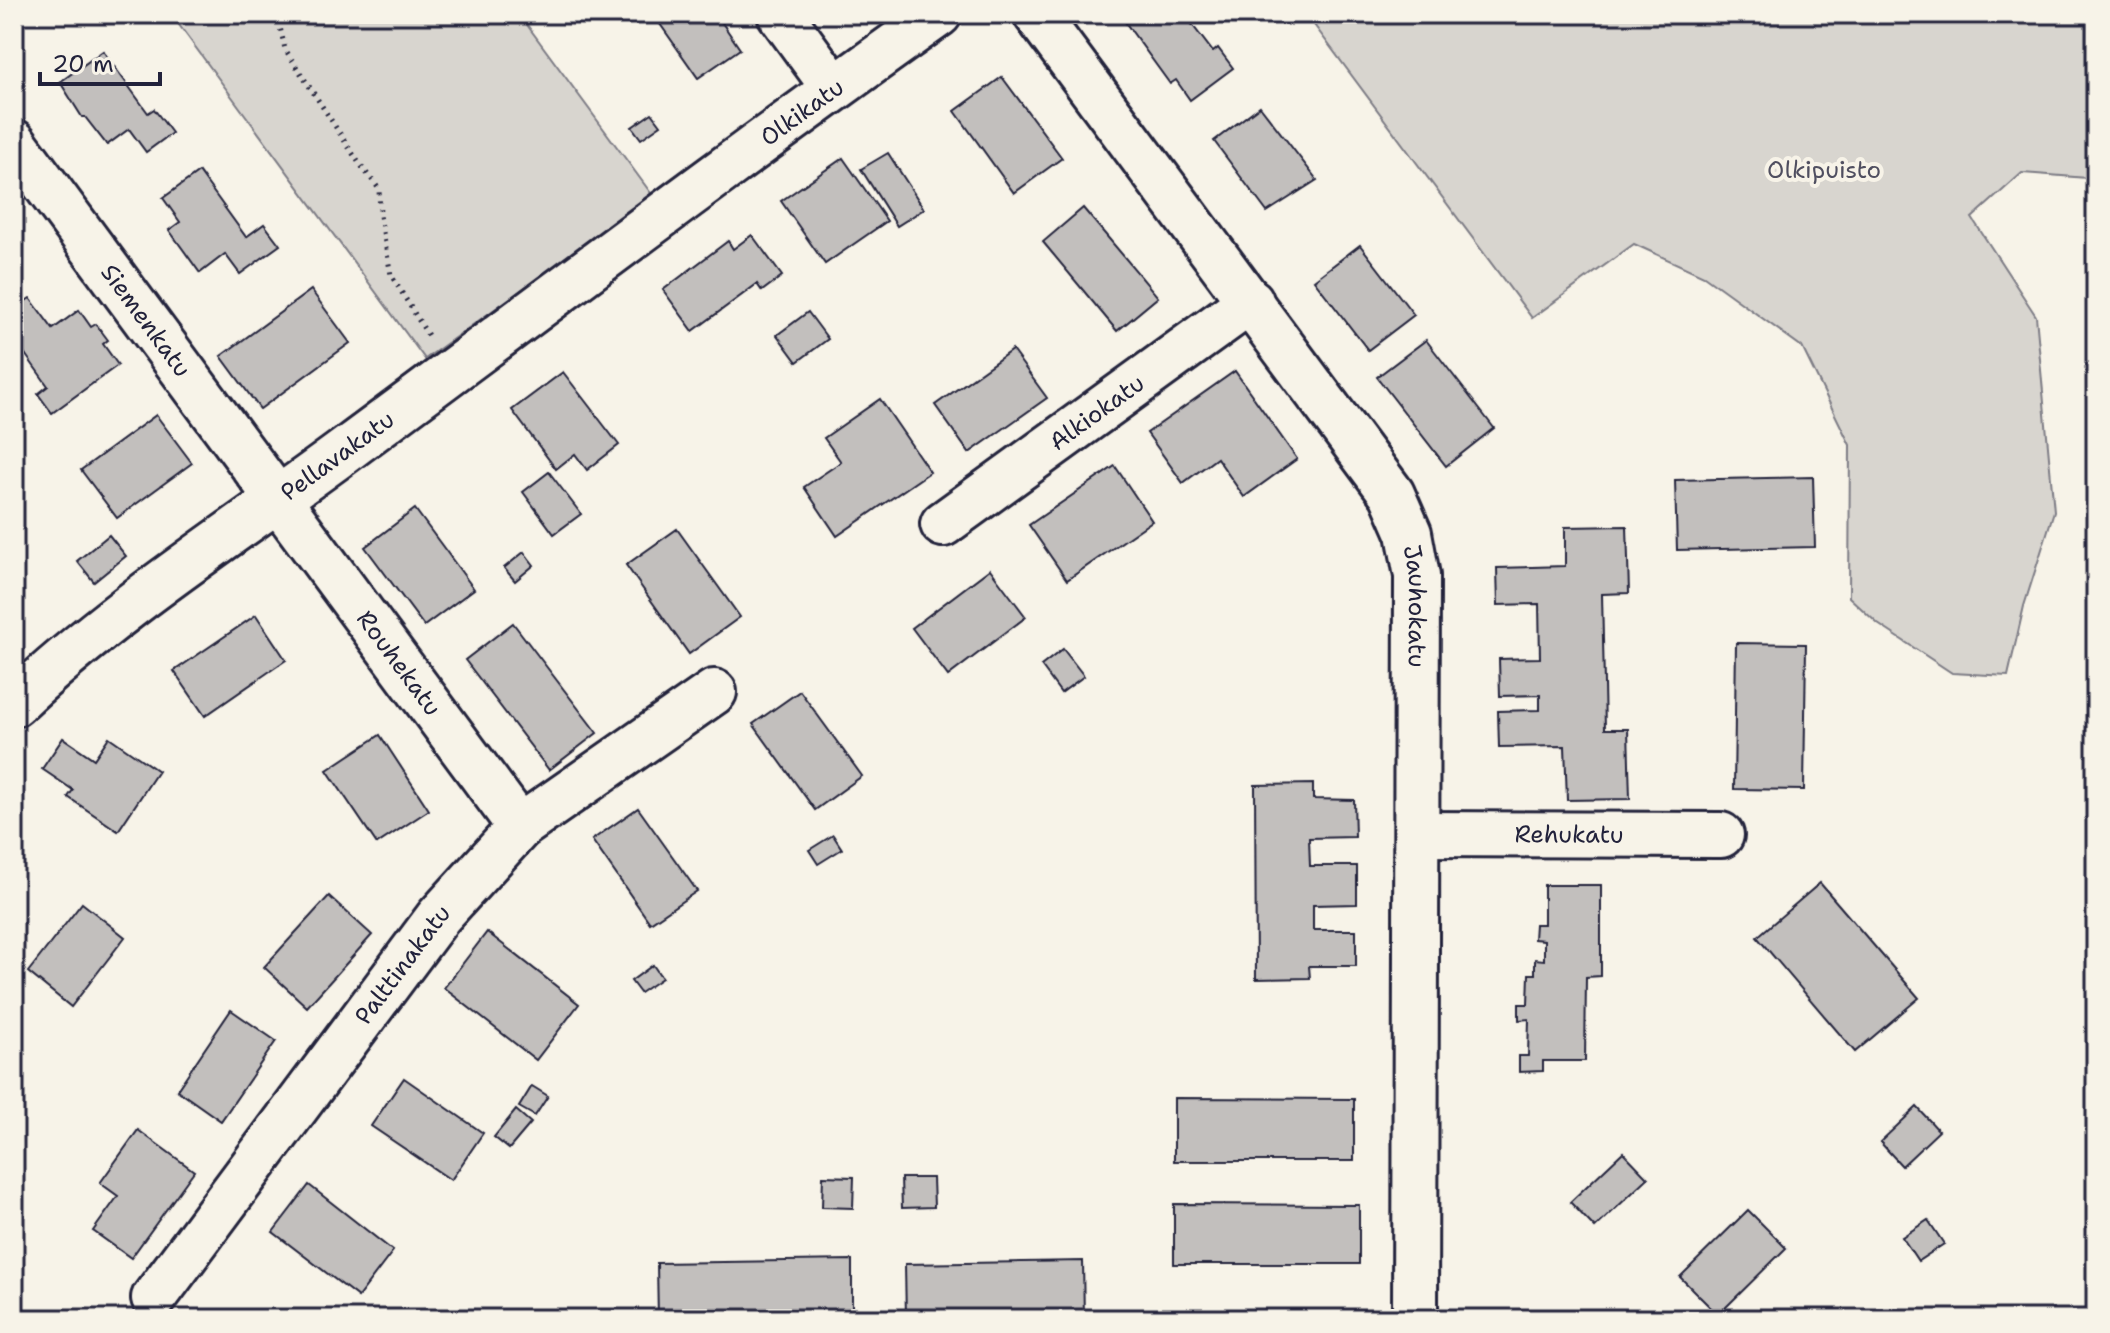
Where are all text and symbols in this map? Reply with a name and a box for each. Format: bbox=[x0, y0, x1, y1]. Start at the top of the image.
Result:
scale bar bbox=[40, 36, 160, 86]
text: 20 m bbox=[52, 48, 114, 80]
street label: Olkikatu bbox=[754, 71, 850, 153]
park label: Olkipuisto bbox=[1767, 154, 1881, 186]
street label: Siemenkatu bbox=[93, 257, 198, 384]
street label: Alkiokatu bbox=[1043, 367, 1151, 458]
street label: Pellavakatu bbox=[274, 404, 401, 508]
street label: Jauhokatu bbox=[1396, 542, 1433, 668]
street label: Rouhekatu bbox=[349, 604, 449, 722]
street label: Rehukatu bbox=[1514, 818, 1624, 851]
street label: Palttinakatu bbox=[347, 898, 458, 1031]

